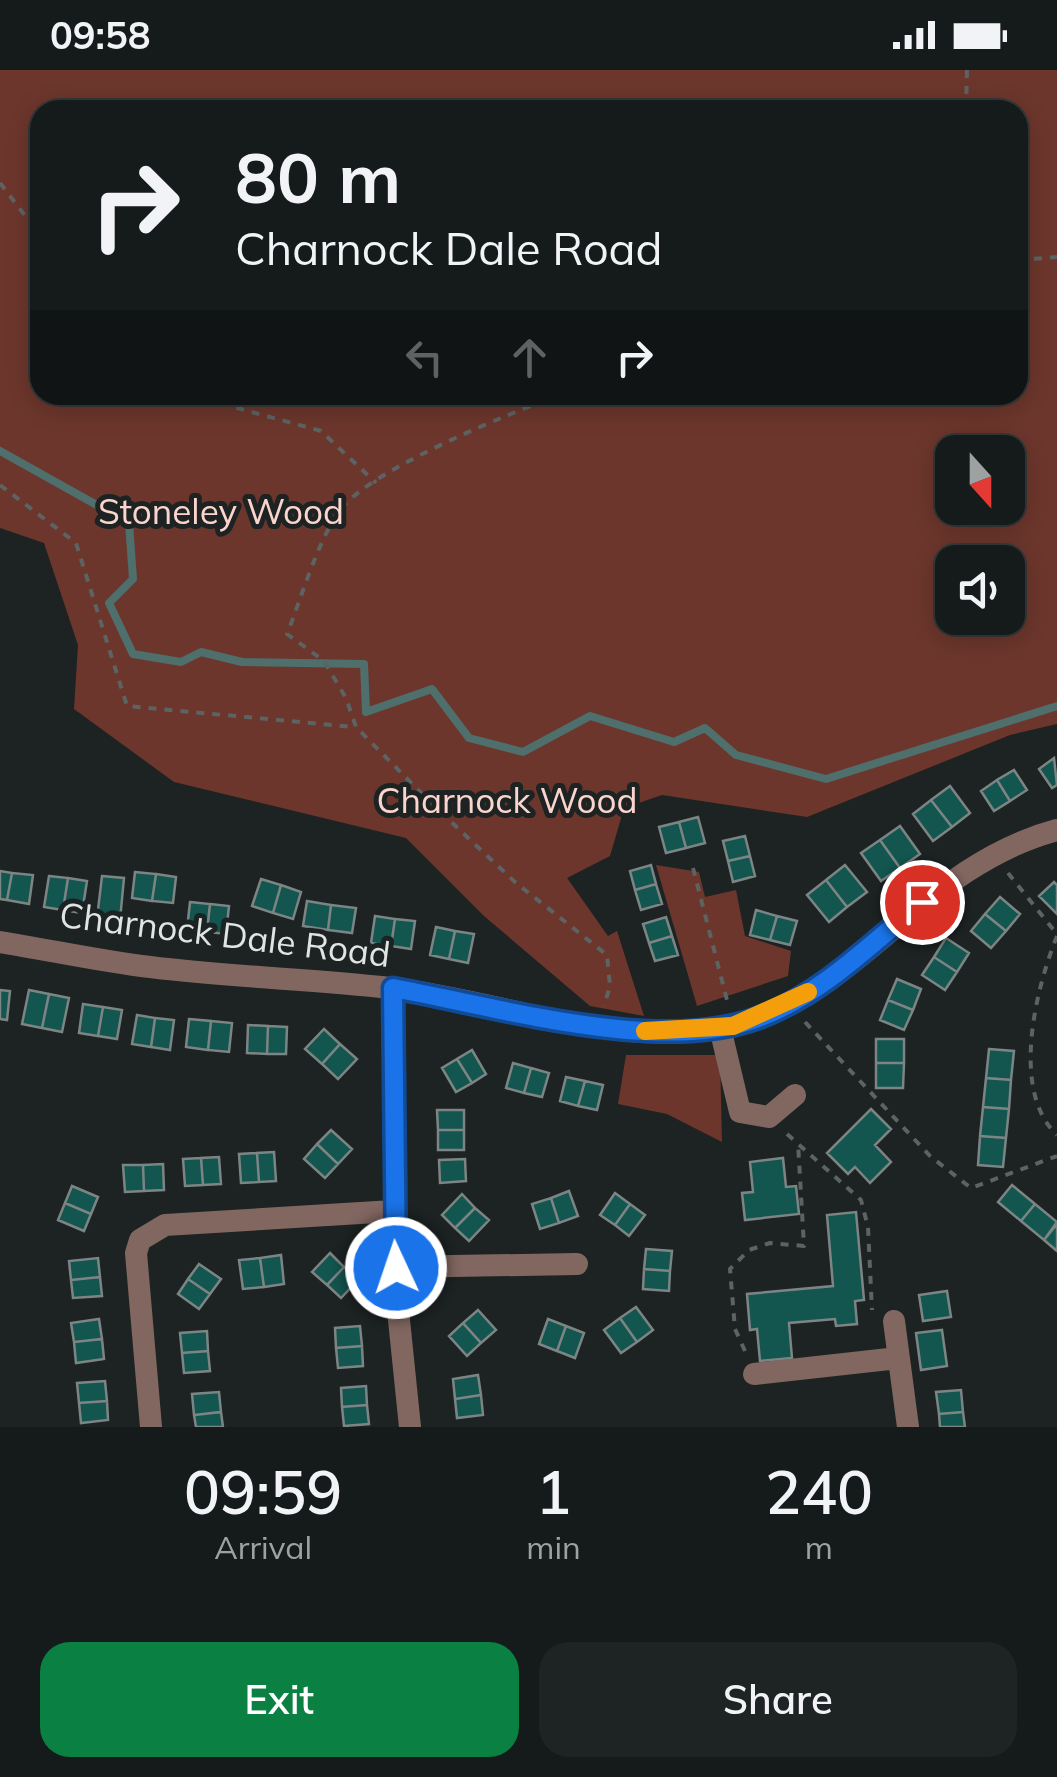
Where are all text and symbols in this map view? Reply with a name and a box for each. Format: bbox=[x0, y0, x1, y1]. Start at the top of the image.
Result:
text: 09:58 bbox=[50, 11, 151, 59]
text: 80 m bbox=[235, 133, 401, 221]
icon: right bbox=[70, 140, 200, 270]
text: Charnock Dale Road bbox=[235, 220, 663, 276]
icon: left bbox=[397, 330, 452, 385]
icon: ahead bbox=[502, 330, 557, 385]
icon: right bbox=[607, 330, 662, 385]
north arrow bbox=[935, 435, 1025, 525]
map controls bbox=[935, 435, 1025, 635]
park label: Stoneley Wood bbox=[98, 489, 344, 533]
button: sound bbox=[935, 545, 1025, 635]
park label: Charnock Wood bbox=[377, 778, 637, 822]
pin bbox=[880, 860, 965, 945]
icon: arrive bbox=[895, 875, 950, 930]
street label: Charnock Dale Road bbox=[57, 892, 393, 976]
position arrow bbox=[344, 1216, 448, 1320]
text: 09:59 bbox=[184, 1454, 342, 1529]
text: 1 bbox=[536, 1454, 572, 1529]
text: 240 bbox=[765, 1454, 873, 1529]
text: Arrival bbox=[214, 1527, 312, 1567]
text: min bbox=[526, 1527, 581, 1567]
text: m bbox=[805, 1527, 833, 1567]
button: Exit bbox=[40, 1642, 519, 1757]
button: Share bbox=[539, 1642, 1017, 1757]

